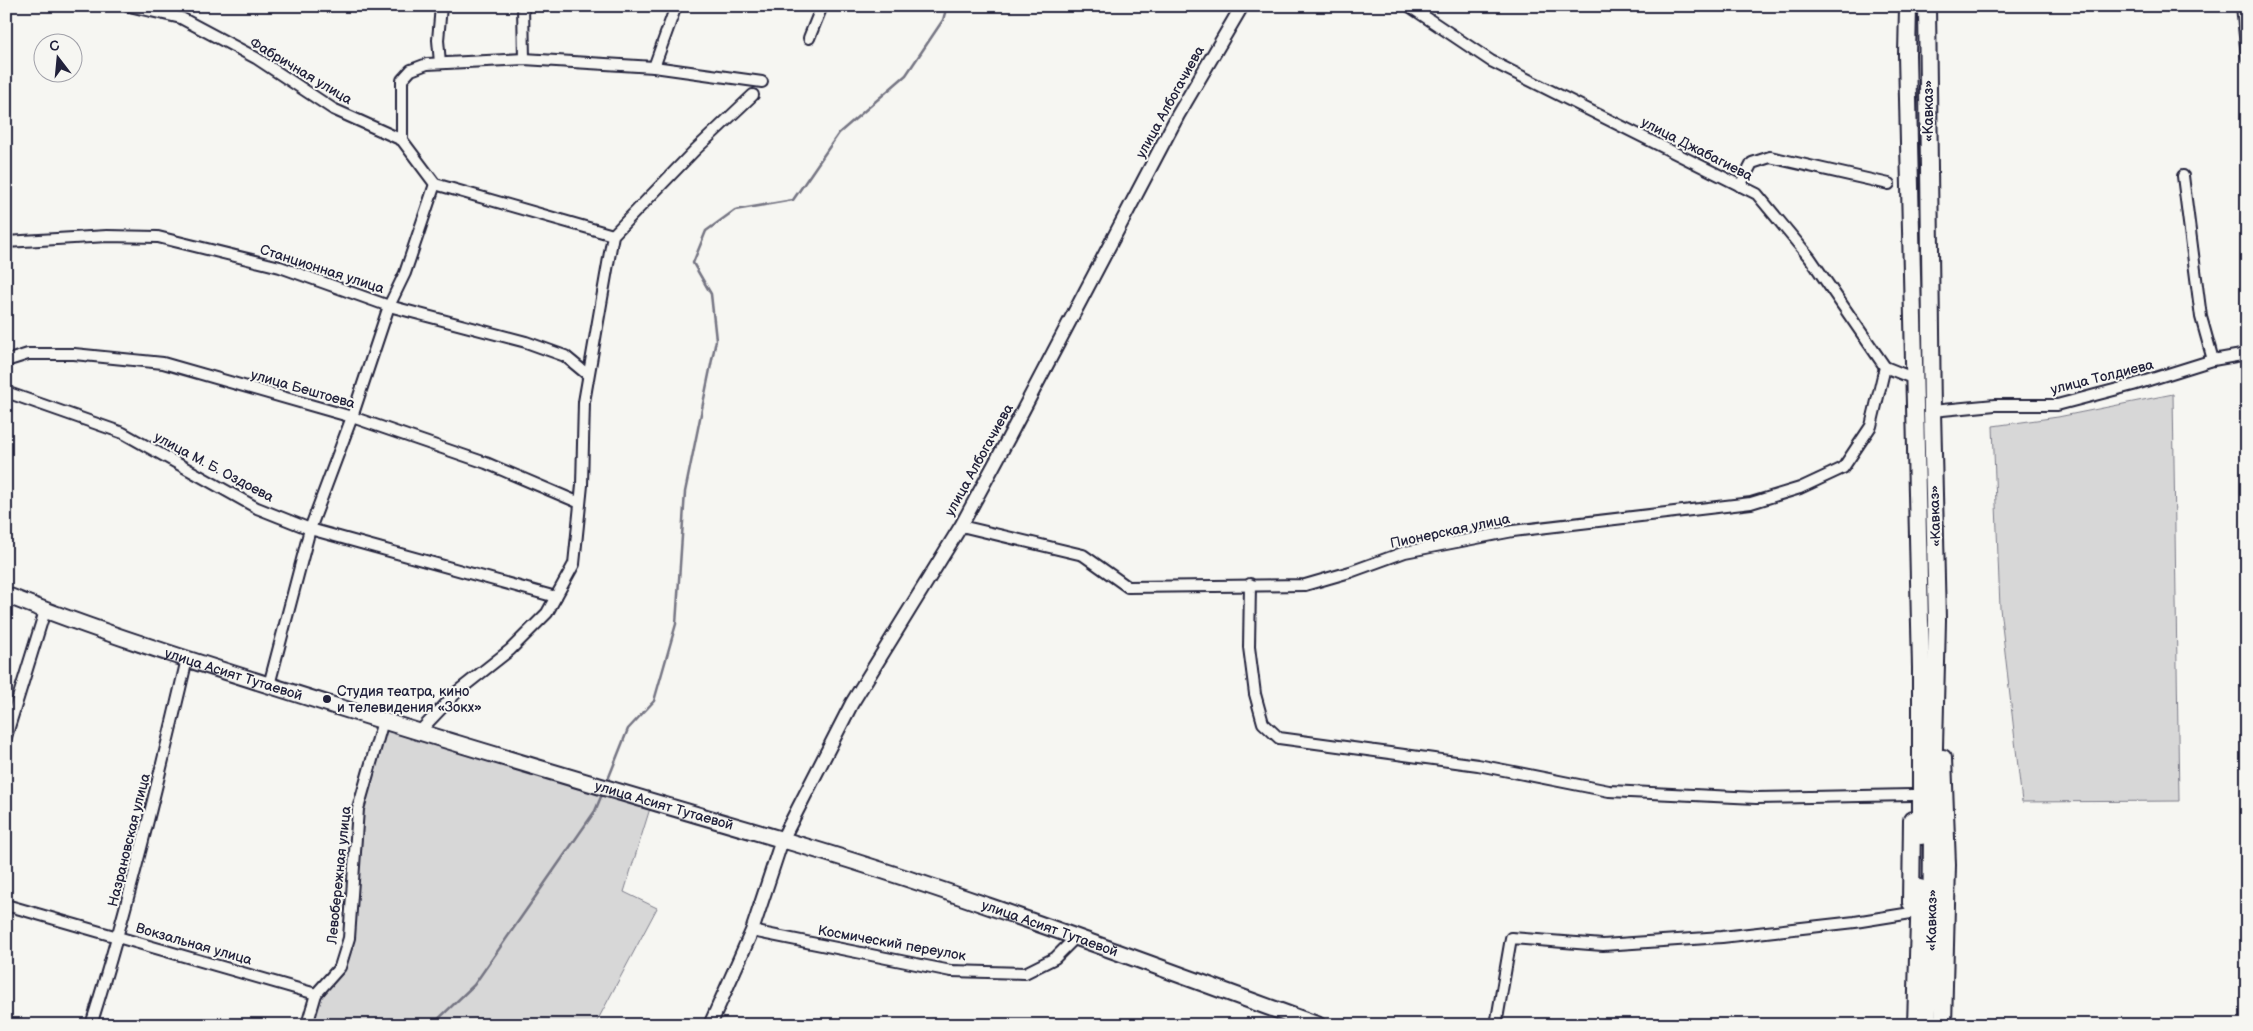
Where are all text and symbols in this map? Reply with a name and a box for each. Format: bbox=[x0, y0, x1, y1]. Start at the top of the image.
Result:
north arrow bbox=[32, 32, 82, 82]
street label: Фабричная улица bbox=[247, 34, 356, 109]
text: С bbox=[48, 36, 62, 55]
street label: улица Албогачиева bbox=[1132, 42, 1208, 161]
street label: «Кавказ» bbox=[1920, 80, 1937, 142]
street label: улица Джабагиева bbox=[1638, 114, 1756, 185]
street label: Станционная улица bbox=[258, 241, 387, 297]
street label: улица Толдиева bbox=[2049, 356, 2156, 398]
street label: улица Бештоева bbox=[249, 366, 358, 412]
street label: улица Албогачиева bbox=[941, 400, 1017, 519]
street label: улица М. Б. Оздоева bbox=[151, 428, 277, 506]
street label: «Кавказ» bbox=[1925, 485, 1945, 547]
street label: Пионерская улица bbox=[1389, 510, 1512, 552]
street label: улица Асият Тутаевой bbox=[163, 644, 305, 704]
place label: Студия театра, кино и телевидения «Зокх» bbox=[337, 683, 482, 716]
marker: Студия театра, кино и телевидения «Зокх» bbox=[321, 693, 333, 705]
street label: Назрановская улица bbox=[104, 771, 154, 908]
street label: улица Асият Тутаевой bbox=[593, 777, 735, 833]
street label: Левобережная улица bbox=[323, 804, 355, 946]
street label: «Кавказ» bbox=[1923, 889, 1940, 951]
street label: улица Асият Тутаевой bbox=[980, 896, 1120, 960]
street label: Вокзальная улица bbox=[134, 919, 255, 969]
street label: Космический переулок bbox=[817, 922, 968, 964]

